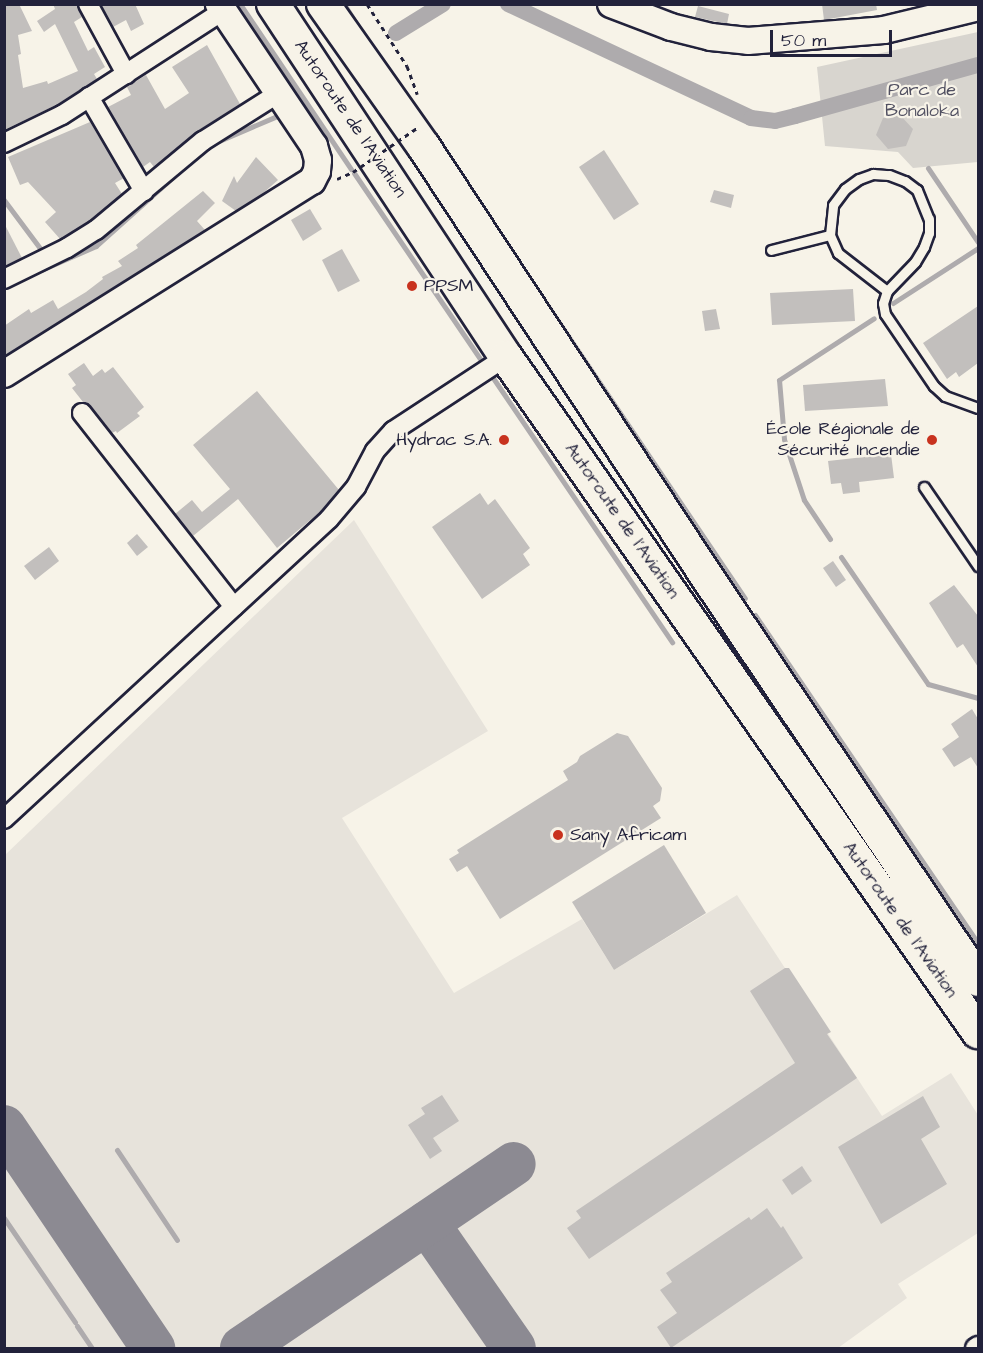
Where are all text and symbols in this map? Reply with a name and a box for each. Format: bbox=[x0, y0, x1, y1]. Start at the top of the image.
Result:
scale bar bbox=[773, 18, 894, 56]
text: 50 m bbox=[781, 28, 826, 53]
street label: Autoroute de l'Aviation bbox=[289, 36, 411, 202]
park label: Parc de Bonaloka bbox=[885, 80, 959, 122]
place label: PPSM bbox=[424, 275, 473, 297]
marker: PPSM bbox=[405, 279, 419, 293]
place label: École Régionale de Sécurité Incendie bbox=[766, 419, 920, 462]
place label: Hydrac S.A. bbox=[396, 429, 492, 451]
marker: Hydrac S.A. bbox=[497, 433, 511, 447]
marker: École Régionale de Sécurité Incendie bbox=[925, 433, 939, 447]
street label: Autoroute de l'Aviation bbox=[560, 439, 684, 603]
place label: Sany Africam bbox=[570, 824, 686, 846]
marker: Sany Africam bbox=[551, 828, 565, 842]
street label: Autoroute de l'Aviation bbox=[838, 838, 962, 1002]

